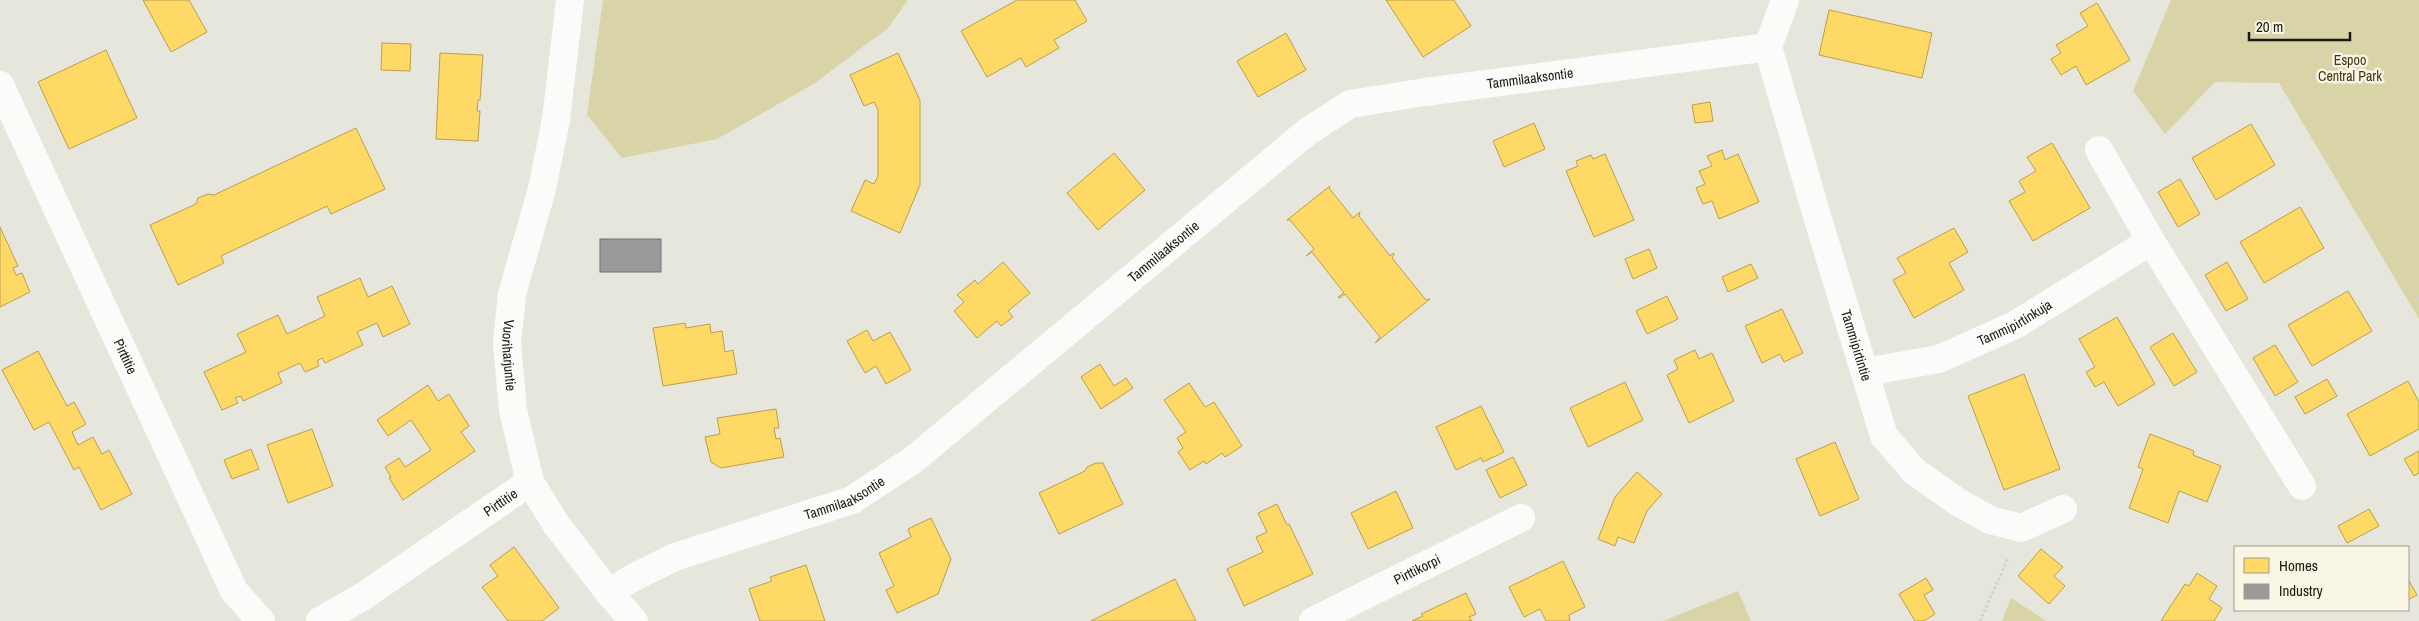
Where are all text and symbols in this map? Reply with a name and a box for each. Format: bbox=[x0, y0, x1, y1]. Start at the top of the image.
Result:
scale bar bbox=[2249, 10, 2350, 42]
text: 20 m bbox=[2256, 16, 2283, 37]
park label: Espoo Central Park bbox=[2318, 51, 2382, 85]
street label: Tammilaaksontie bbox=[1486, 64, 1574, 93]
street label: Tammilaaksontie bbox=[1124, 217, 1203, 286]
street label: Tammipirtinkuja bbox=[1974, 295, 2056, 350]
street label: Tammipirtintie bbox=[1837, 307, 1876, 383]
street label: Vuoriharjuntie bbox=[498, 319, 520, 392]
street label: Pirttitie bbox=[110, 336, 141, 377]
street label: Tammilaaksontie bbox=[802, 472, 888, 524]
street label: Pirttitie bbox=[480, 484, 521, 520]
legend bbox=[2234, 546, 2409, 611]
street label: Pirttikorpi bbox=[1391, 550, 1443, 589]
text: Homes bbox=[2279, 555, 2318, 576]
text: Industry bbox=[2279, 580, 2324, 601]

